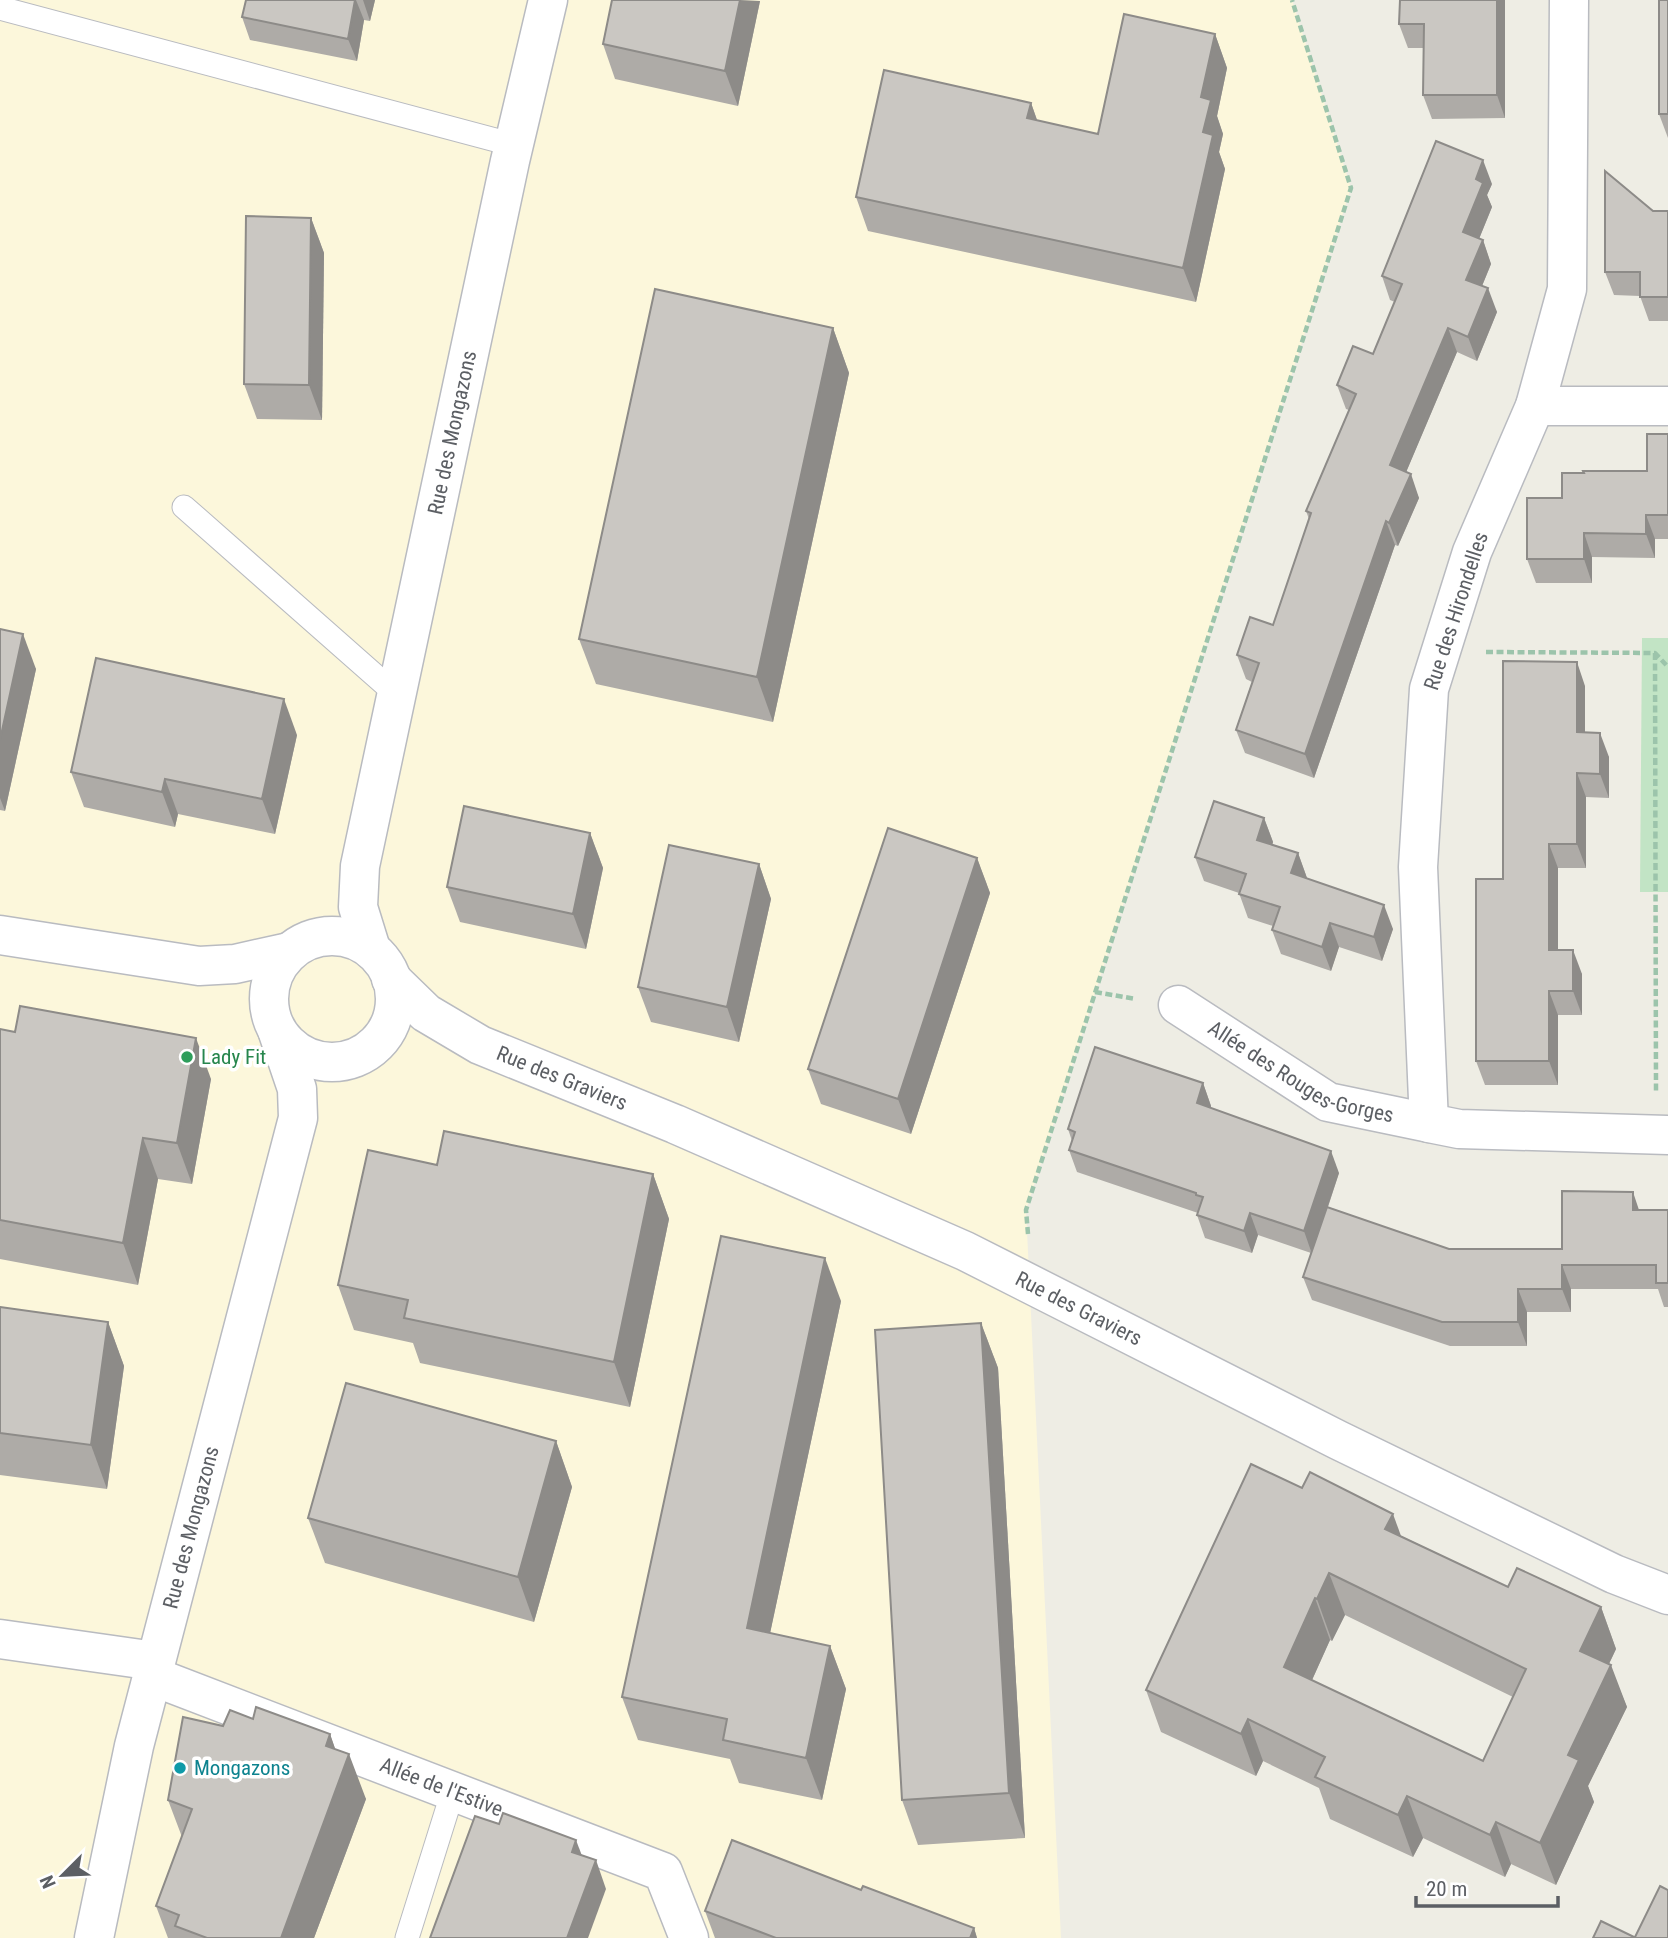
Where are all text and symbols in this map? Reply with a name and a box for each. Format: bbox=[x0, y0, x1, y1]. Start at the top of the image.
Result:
street label: Rue des Mongazons bbox=[423, 349, 481, 517]
street label: Rue des Hirondelles bbox=[1419, 529, 1493, 693]
street label: Allée des Rouges-Gorges bbox=[1204, 1016, 1396, 1127]
street label: Rue des Graviers bbox=[493, 1041, 631, 1115]
place label: Lady Fit bbox=[201, 1045, 266, 1069]
marker: Lady Fit bbox=[179, 1049, 195, 1065]
street label: Rue des Graviers bbox=[1011, 1267, 1146, 1351]
street label: Rue des Mongazons bbox=[158, 1444, 224, 1611]
street label: Allée de l'Estive bbox=[377, 1753, 506, 1821]
place label: Mongazons bbox=[194, 1756, 290, 1780]
marker: Mongazons bbox=[172, 1760, 188, 1776]
north arrow bbox=[28, 1840, 98, 1910]
scale bar bbox=[1416, 1864, 1558, 1908]
text: N bbox=[35, 1872, 61, 1892]
text: 20 m bbox=[1426, 1877, 1467, 1901]

